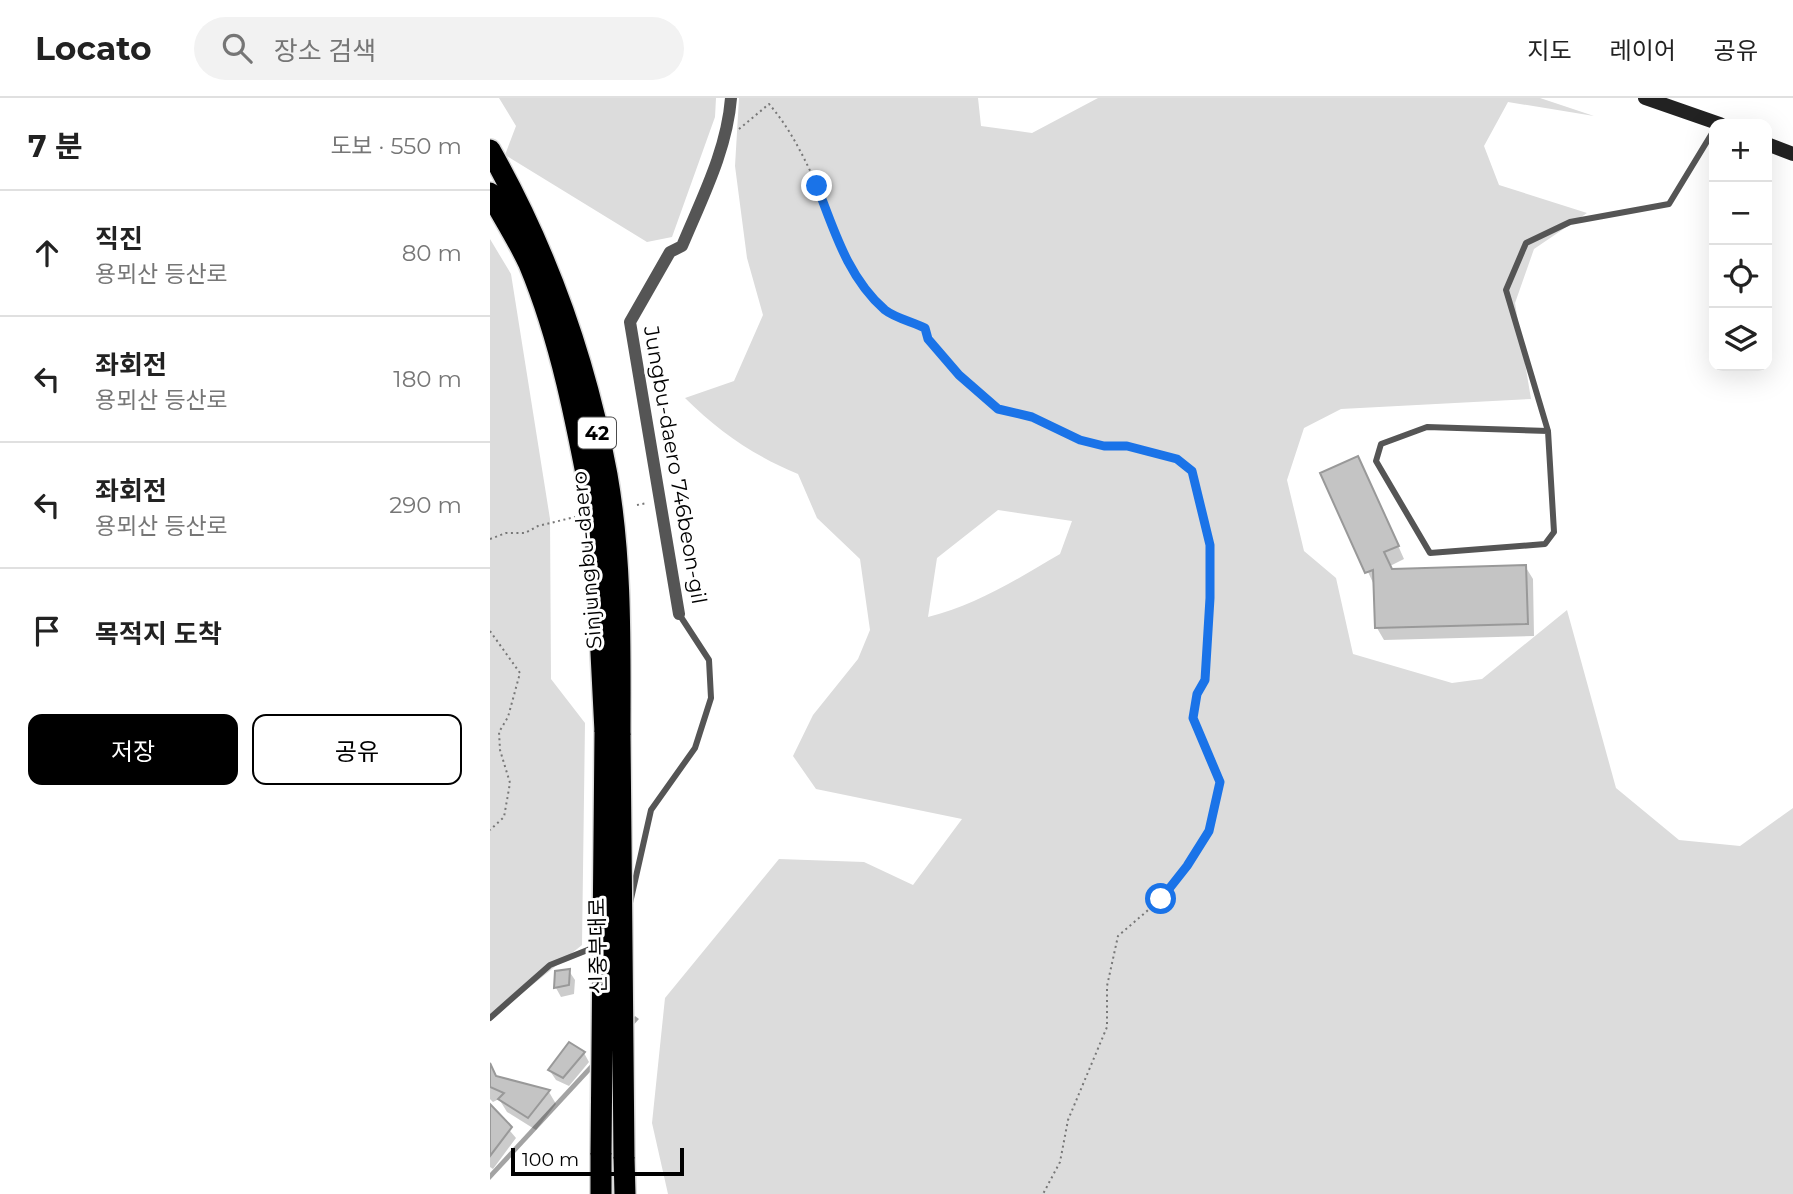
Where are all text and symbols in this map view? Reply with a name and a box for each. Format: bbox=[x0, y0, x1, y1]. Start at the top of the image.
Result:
search box bbox=[194, 17, 684, 80]
text: Locato bbox=[35, 28, 152, 68]
icon: search bbox=[218, 29, 256, 67]
text: 장소 검색 bbox=[274, 35, 376, 67]
text: 지도 bbox=[1527, 36, 1572, 65]
text: 레이어 bbox=[1610, 36, 1676, 65]
text: 공유 bbox=[1714, 36, 1758, 65]
map controls bbox=[1709, 119, 1772, 371]
button: + bbox=[1709, 119, 1772, 182]
text: 7 분 bbox=[28, 128, 83, 165]
text: 도보 · 550 m bbox=[330, 132, 462, 160]
route end bbox=[801, 170, 832, 201]
button: − bbox=[1709, 182, 1772, 245]
text: 직진 bbox=[95, 223, 143, 255]
icon: ahead bbox=[28, 234, 66, 272]
text: 80 m bbox=[402, 239, 462, 267]
button: locate bbox=[1709, 245, 1772, 308]
text: 용뫼산 등산로 bbox=[95, 260, 228, 288]
button: layers bbox=[1709, 308, 1772, 371]
street label: Jungbu-daero 746beon-gil bbox=[639, 323, 712, 606]
text: 좌회전 bbox=[95, 349, 167, 381]
icon: left bbox=[28, 360, 66, 398]
text: 180 m bbox=[393, 365, 462, 393]
text: 용뫼산 등산로 bbox=[95, 386, 228, 414]
road number: 42 bbox=[578, 418, 616, 448]
street label: Sinjungbu-daero bbox=[566, 470, 607, 650]
text: 좌회전 bbox=[95, 475, 167, 507]
icon: left bbox=[28, 486, 66, 524]
text: 290 m bbox=[389, 491, 462, 519]
text: 용뫼산 등산로 bbox=[95, 512, 228, 540]
icon: arrive bbox=[28, 612, 66, 650]
text: 목적지 도착 bbox=[95, 618, 222, 650]
button: 저장 bbox=[28, 714, 238, 785]
button: 공유 bbox=[252, 714, 462, 785]
route start bbox=[1145, 883, 1176, 914]
street label: 신중부대로 bbox=[584, 897, 611, 995]
scale bar bbox=[511, 1145, 684, 1177]
text: 100 m bbox=[522, 1148, 579, 1171]

